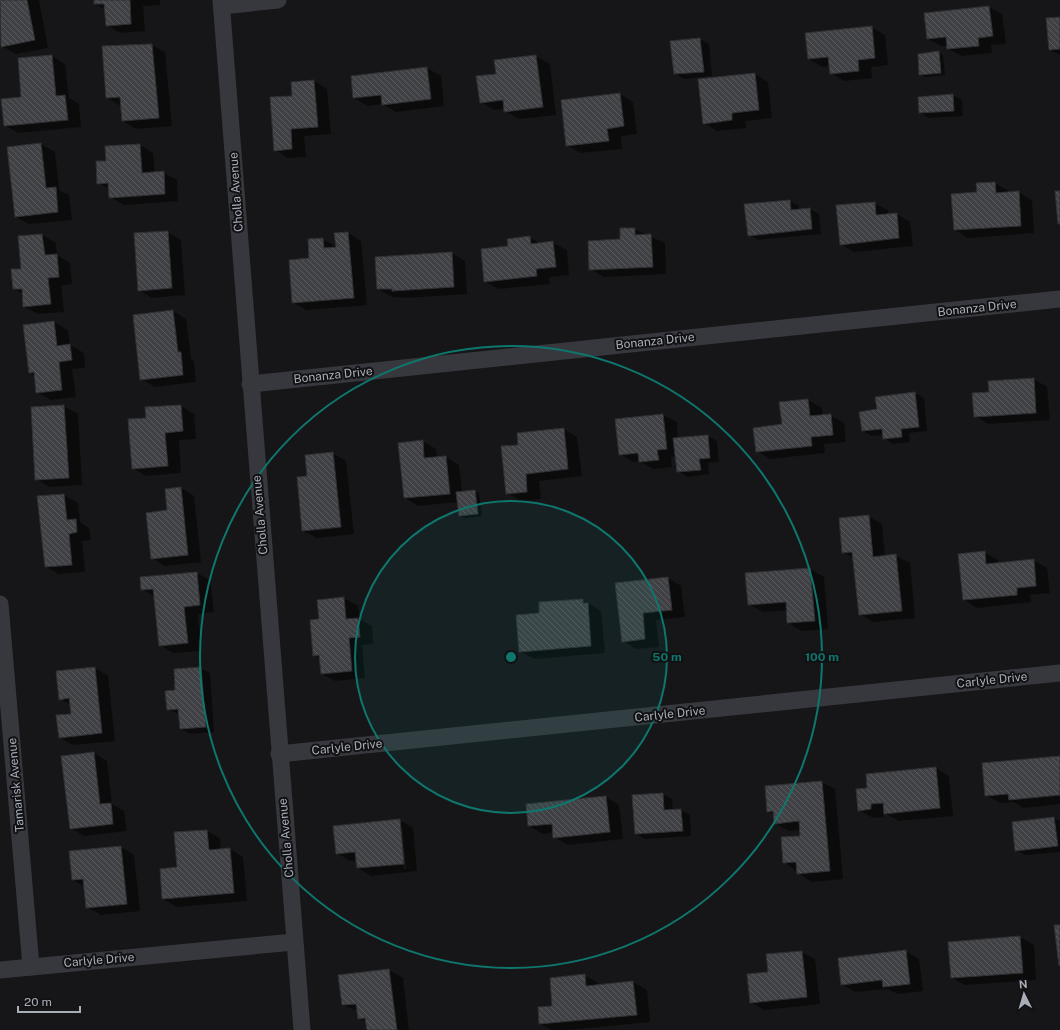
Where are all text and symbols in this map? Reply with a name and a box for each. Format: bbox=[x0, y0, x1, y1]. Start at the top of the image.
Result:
street label: Cholla Avenue bbox=[226, 152, 246, 232]
street label: Bonanza Drive bbox=[937, 297, 1017, 319]
street label: Bonanza Drive bbox=[615, 330, 695, 352]
street label: Bonanza Drive bbox=[293, 364, 373, 386]
street label: Cholla Avenue bbox=[250, 474, 270, 555]
centre of rings bbox=[504, 650, 518, 664]
text: 50 m bbox=[652, 650, 682, 664]
text: 100 m bbox=[805, 650, 839, 664]
street label: Carlyle Drive bbox=[956, 669, 1028, 691]
street label: Carlyle Drive bbox=[634, 703, 706, 725]
street label: Carlyle Drive bbox=[311, 736, 383, 758]
street label: Tamarisk Avenue bbox=[5, 737, 27, 833]
street label: Cholla Avenue bbox=[276, 797, 296, 878]
street label: Carlyle Drive bbox=[63, 950, 135, 970]
north arrow bbox=[1004, 974, 1044, 1014]
text: N bbox=[1018, 978, 1028, 990]
scale bar bbox=[18, 988, 80, 1014]
text: 20 m bbox=[24, 995, 52, 1009]

